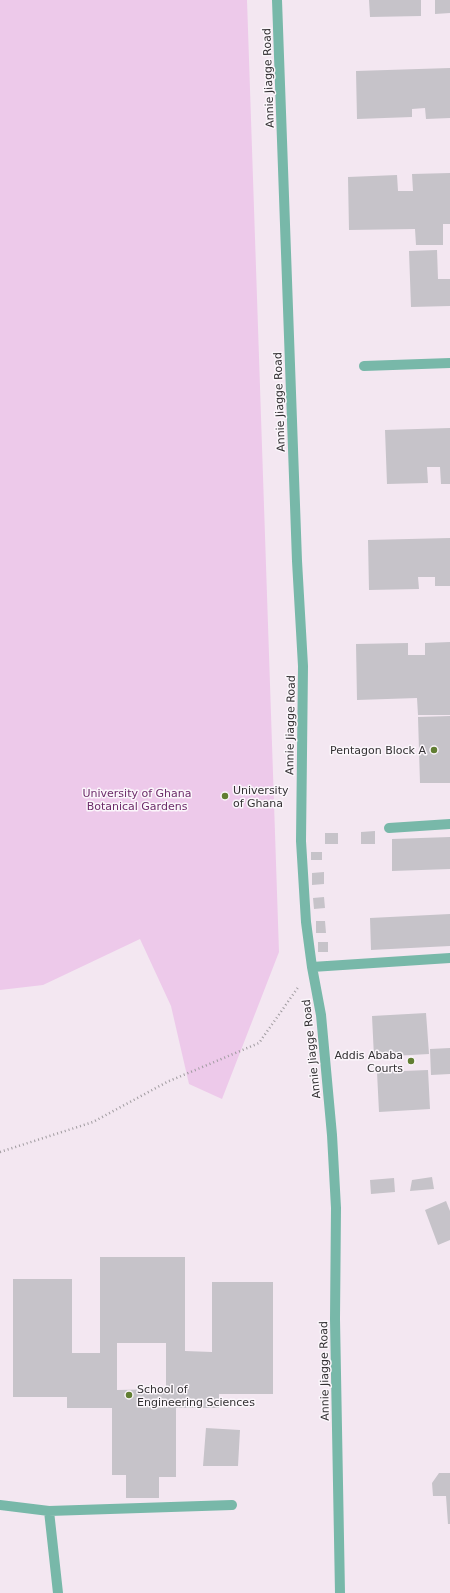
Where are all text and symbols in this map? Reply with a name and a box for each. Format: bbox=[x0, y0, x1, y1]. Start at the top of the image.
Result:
street label: Annie Jiagge Road bbox=[260, 28, 277, 128]
street label: Annie Jiagge Road bbox=[271, 352, 288, 452]
street label: Annie Jiagge Road bbox=[283, 675, 298, 775]
place label: Pentagon Block A bbox=[330, 744, 426, 757]
marker: Pentagon Block A bbox=[429, 745, 439, 755]
place label: University of Ghana bbox=[233, 784, 289, 810]
park label: University of Ghana Botanical Gardens bbox=[82, 787, 192, 813]
marker: University of Ghana bbox=[220, 791, 230, 801]
street label: Annie Jiagge Road bbox=[300, 999, 323, 1099]
place label: Addis Ababa Courts bbox=[334, 1049, 403, 1075]
marker: Addis Ababa Courts bbox=[406, 1056, 416, 1066]
street label: Annie Jiagge Road bbox=[317, 1321, 332, 1421]
place label: School of Engineering Sciences bbox=[137, 1383, 255, 1409]
marker: School of Engineering Sciences bbox=[124, 1390, 134, 1400]

